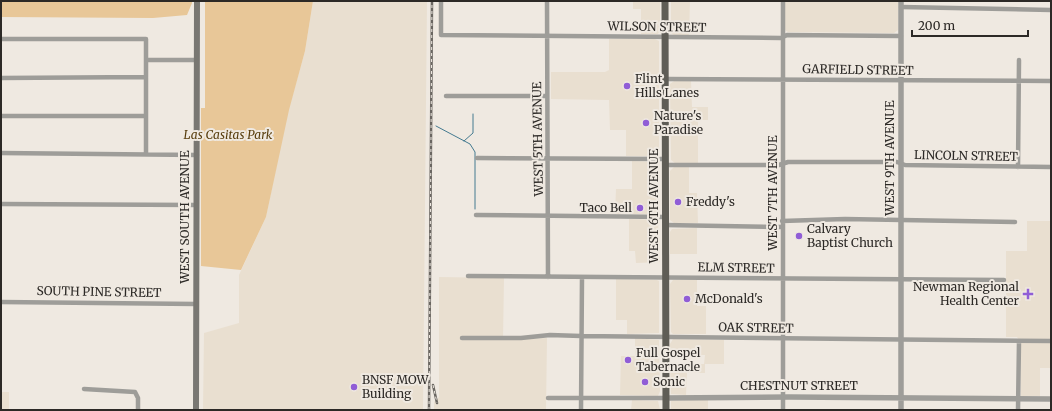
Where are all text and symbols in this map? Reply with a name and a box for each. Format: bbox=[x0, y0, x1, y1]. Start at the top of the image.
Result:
scale bar bbox=[912, 12, 1028, 38]
street label: WILSON STREET bbox=[606, 18, 707, 35]
text: 200 m bbox=[918, 18, 955, 33]
street label: GARFIELD STREET bbox=[802, 61, 914, 78]
place label: Flint Hills Lanes bbox=[635, 71, 699, 100]
street label: WEST 5TH AVENUE bbox=[529, 81, 546, 198]
marker: Flint Hills Lanes bbox=[622, 81, 632, 91]
street label: WEST 9TH AVENUE bbox=[882, 100, 897, 217]
place label: Nature's Paradise bbox=[654, 108, 703, 137]
marker: Nature's Paradise bbox=[641, 118, 651, 128]
park label: Las Casitas Park bbox=[184, 127, 273, 142]
street label: WEST 7TH AVENUE bbox=[765, 135, 780, 252]
street label: LINCOLN STREET bbox=[914, 147, 1019, 164]
street label: WEST 6TH AVENUE bbox=[646, 148, 661, 264]
street label: WEST SOUTH AVENUE bbox=[177, 150, 192, 285]
place label: Freddy's bbox=[686, 194, 735, 209]
marker: Freddy's bbox=[673, 197, 683, 207]
place label: Taco Bell bbox=[580, 200, 632, 215]
marker: Taco Bell bbox=[635, 203, 645, 213]
place label: Calvary Baptist Church bbox=[807, 221, 893, 250]
marker: Calvary Baptist Church bbox=[794, 231, 804, 241]
street label: ELM STREET bbox=[697, 259, 775, 276]
place label: Newman Regional Health Center bbox=[913, 279, 1020, 308]
street label: SOUTH PINE STREET bbox=[36, 283, 162, 300]
marker: Newman Regional Health Center bbox=[1022, 288, 1034, 300]
place label: McDonald's bbox=[695, 291, 763, 306]
marker: McDonald's bbox=[682, 294, 692, 304]
street label: OAK STREET bbox=[718, 319, 795, 336]
place label: Full Gospel Tabernacle bbox=[636, 345, 701, 374]
marker: Full Gospel Tabernacle bbox=[623, 355, 633, 365]
place label: BNSF MOW Building bbox=[362, 372, 430, 401]
place label: Sonic bbox=[653, 374, 685, 389]
marker: Sonic bbox=[640, 377, 650, 387]
street label: CHESTNUT STREET bbox=[740, 378, 858, 393]
marker: BNSF MOW Building bbox=[349, 382, 359, 392]

